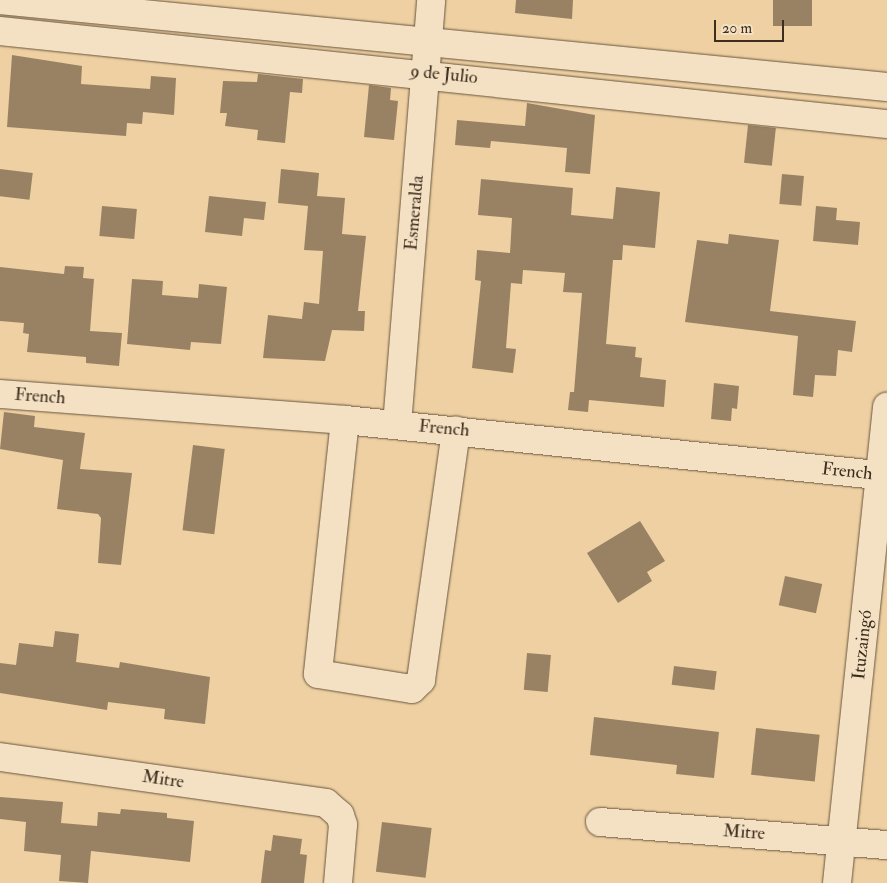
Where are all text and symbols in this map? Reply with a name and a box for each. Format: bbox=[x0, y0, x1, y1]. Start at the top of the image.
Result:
scale bar bbox=[717, 10, 787, 42]
text: 20 m bbox=[722, 19, 752, 38]
street label: 9 de Julio bbox=[409, 61, 479, 89]
street label: Esmeralda bbox=[401, 174, 429, 252]
street label: French bbox=[14, 384, 66, 410]
street label: French bbox=[418, 416, 470, 442]
street label: French bbox=[821, 459, 873, 485]
street label: Ituzaingó bbox=[849, 609, 877, 681]
street label: Mitre bbox=[141, 766, 185, 794]
street label: Mitre bbox=[722, 821, 766, 845]

